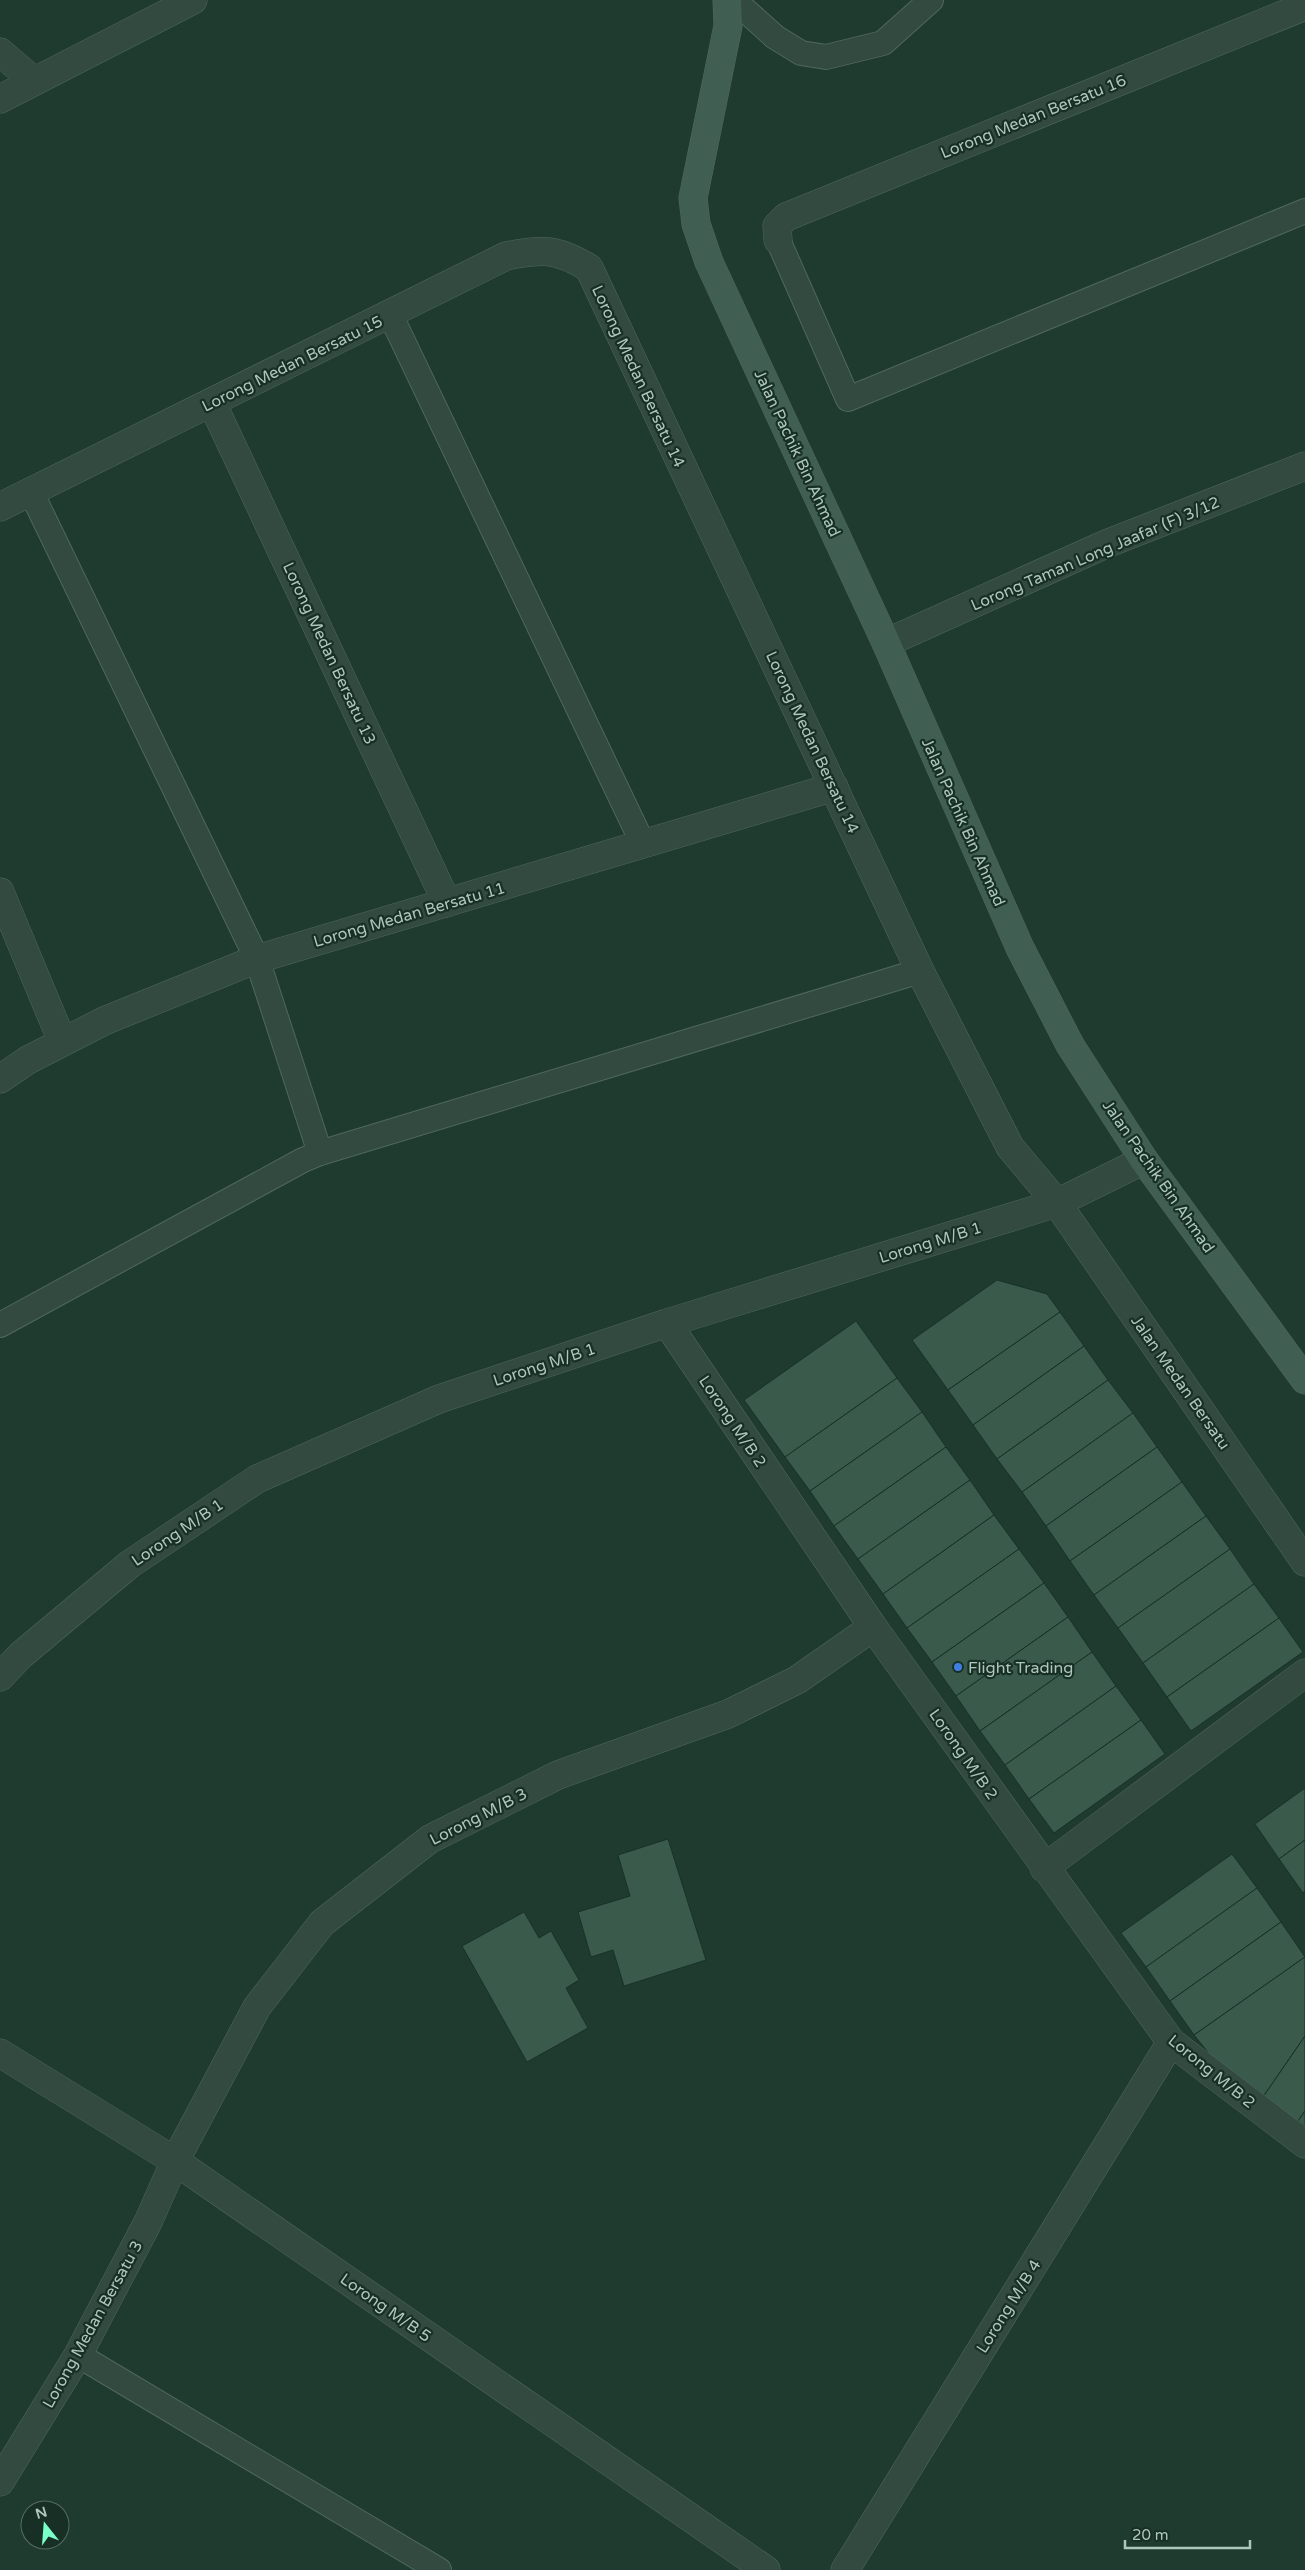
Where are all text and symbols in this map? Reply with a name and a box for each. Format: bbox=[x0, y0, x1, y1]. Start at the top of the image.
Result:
street label: Lorong Medan Bersatu 16 bbox=[938, 70, 1129, 163]
street label: Lorong Medan Bersatu 14 bbox=[587, 282, 689, 471]
street label: Lorong Medan Bersatu 15 bbox=[199, 311, 386, 416]
street label: Jalan Pachik Bin Ahmad bbox=[750, 367, 845, 540]
street label: Lorong Taman Long Jaafar (F) 3/12 bbox=[968, 492, 1223, 616]
street label: Lorong Medan Bersatu 13 bbox=[278, 559, 380, 748]
street label: Lorong Medan Bersatu 14 bbox=[761, 648, 863, 837]
street label: Jalan Pachik Bin Ahmad bbox=[917, 735, 1009, 910]
street label: Lorong Medan Bersatu 11 bbox=[311, 878, 507, 952]
street label: Jalan Pachik Bin Ahmad bbox=[1098, 1096, 1219, 1257]
street label: Lorong M/B 1 bbox=[876, 1218, 984, 1268]
street label: Jalan Medan Bersatu bbox=[1126, 1312, 1234, 1453]
street label: Lorong M/B 1 bbox=[491, 1339, 598, 1391]
street label: Lorong M/B 2 bbox=[694, 1372, 770, 1471]
street label: Lorong M/B 1 bbox=[128, 1495, 227, 1571]
place label: Flight Trading bbox=[968, 1658, 1073, 1678]
marker: Flight Trading bbox=[952, 1661, 964, 1673]
street label: Lorong M/B 2 bbox=[924, 1705, 1002, 1804]
street label: Lorong M/B 3 bbox=[427, 1784, 530, 1850]
street label: Lorong M/B 2 bbox=[1164, 2031, 1259, 2113]
street label: Lorong Medan Bersatu 3 bbox=[38, 2237, 147, 2412]
street label: Lorong M/B 4 bbox=[972, 2256, 1046, 2357]
street label: Lorong M/B 5 bbox=[336, 2269, 435, 2347]
north arrow bbox=[20, 2500, 70, 2550]
text: N bbox=[33, 2503, 49, 2523]
scale bar bbox=[1125, 2518, 1250, 2550]
text: 20 m bbox=[1132, 2526, 1169, 2544]

